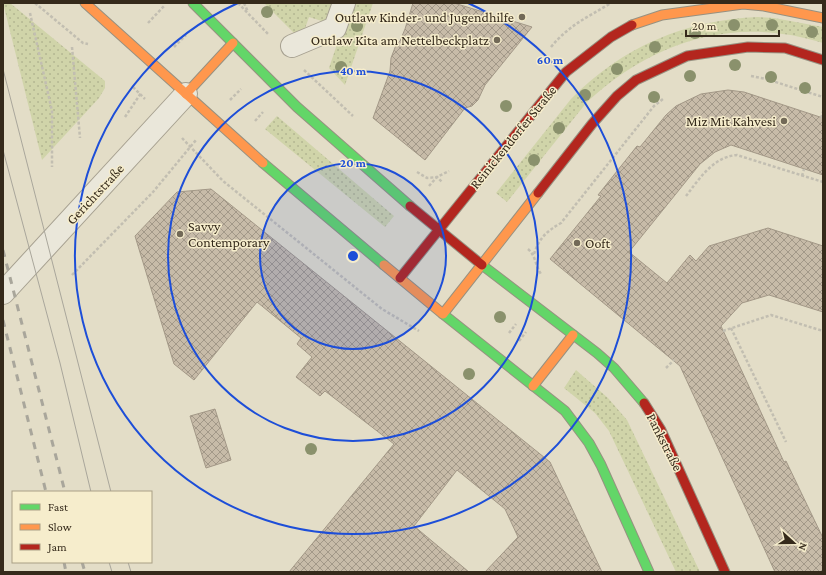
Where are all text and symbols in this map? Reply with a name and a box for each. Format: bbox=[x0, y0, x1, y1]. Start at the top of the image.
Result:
place label: Outlaw Kinder- und Jugendhilfe bbox=[335, 9, 514, 25]
marker: Outlaw Kinder- und Jugendhilfe bbox=[517, 12, 527, 22]
scale bar bbox=[686, 12, 779, 38]
text: 20 m bbox=[692, 19, 717, 33]
place label: Outlaw Kita am Nettelbeckplatz bbox=[311, 32, 489, 48]
marker: Outlaw Kita am Nettelbeckplatz bbox=[492, 35, 502, 45]
text: 60 m bbox=[537, 53, 564, 67]
text: 40 m bbox=[340, 64, 367, 78]
street label: Reinickendorfer Straße bbox=[466, 82, 560, 192]
place label: Miz Mit Kahvesi bbox=[686, 113, 776, 129]
marker: Miz Mit Kahvesi bbox=[779, 116, 789, 126]
text: 20 m bbox=[340, 156, 367, 170]
street label: Gerichtstraße bbox=[63, 161, 127, 227]
place label: Savvy Contemporary bbox=[188, 218, 270, 250]
marker: Savvy Contemporary bbox=[175, 229, 185, 239]
place label: Ooft bbox=[585, 235, 610, 251]
marker: Ooft bbox=[572, 238, 582, 248]
centre of rings bbox=[346, 249, 360, 263]
street label: Pankstraße bbox=[644, 410, 686, 474]
legend bbox=[12, 491, 152, 563]
text: Fast bbox=[48, 500, 69, 514]
text: Slow bbox=[48, 520, 72, 534]
north arrow bbox=[774, 523, 814, 563]
text: Jam bbox=[47, 540, 67, 554]
text: N bbox=[796, 541, 810, 553]

